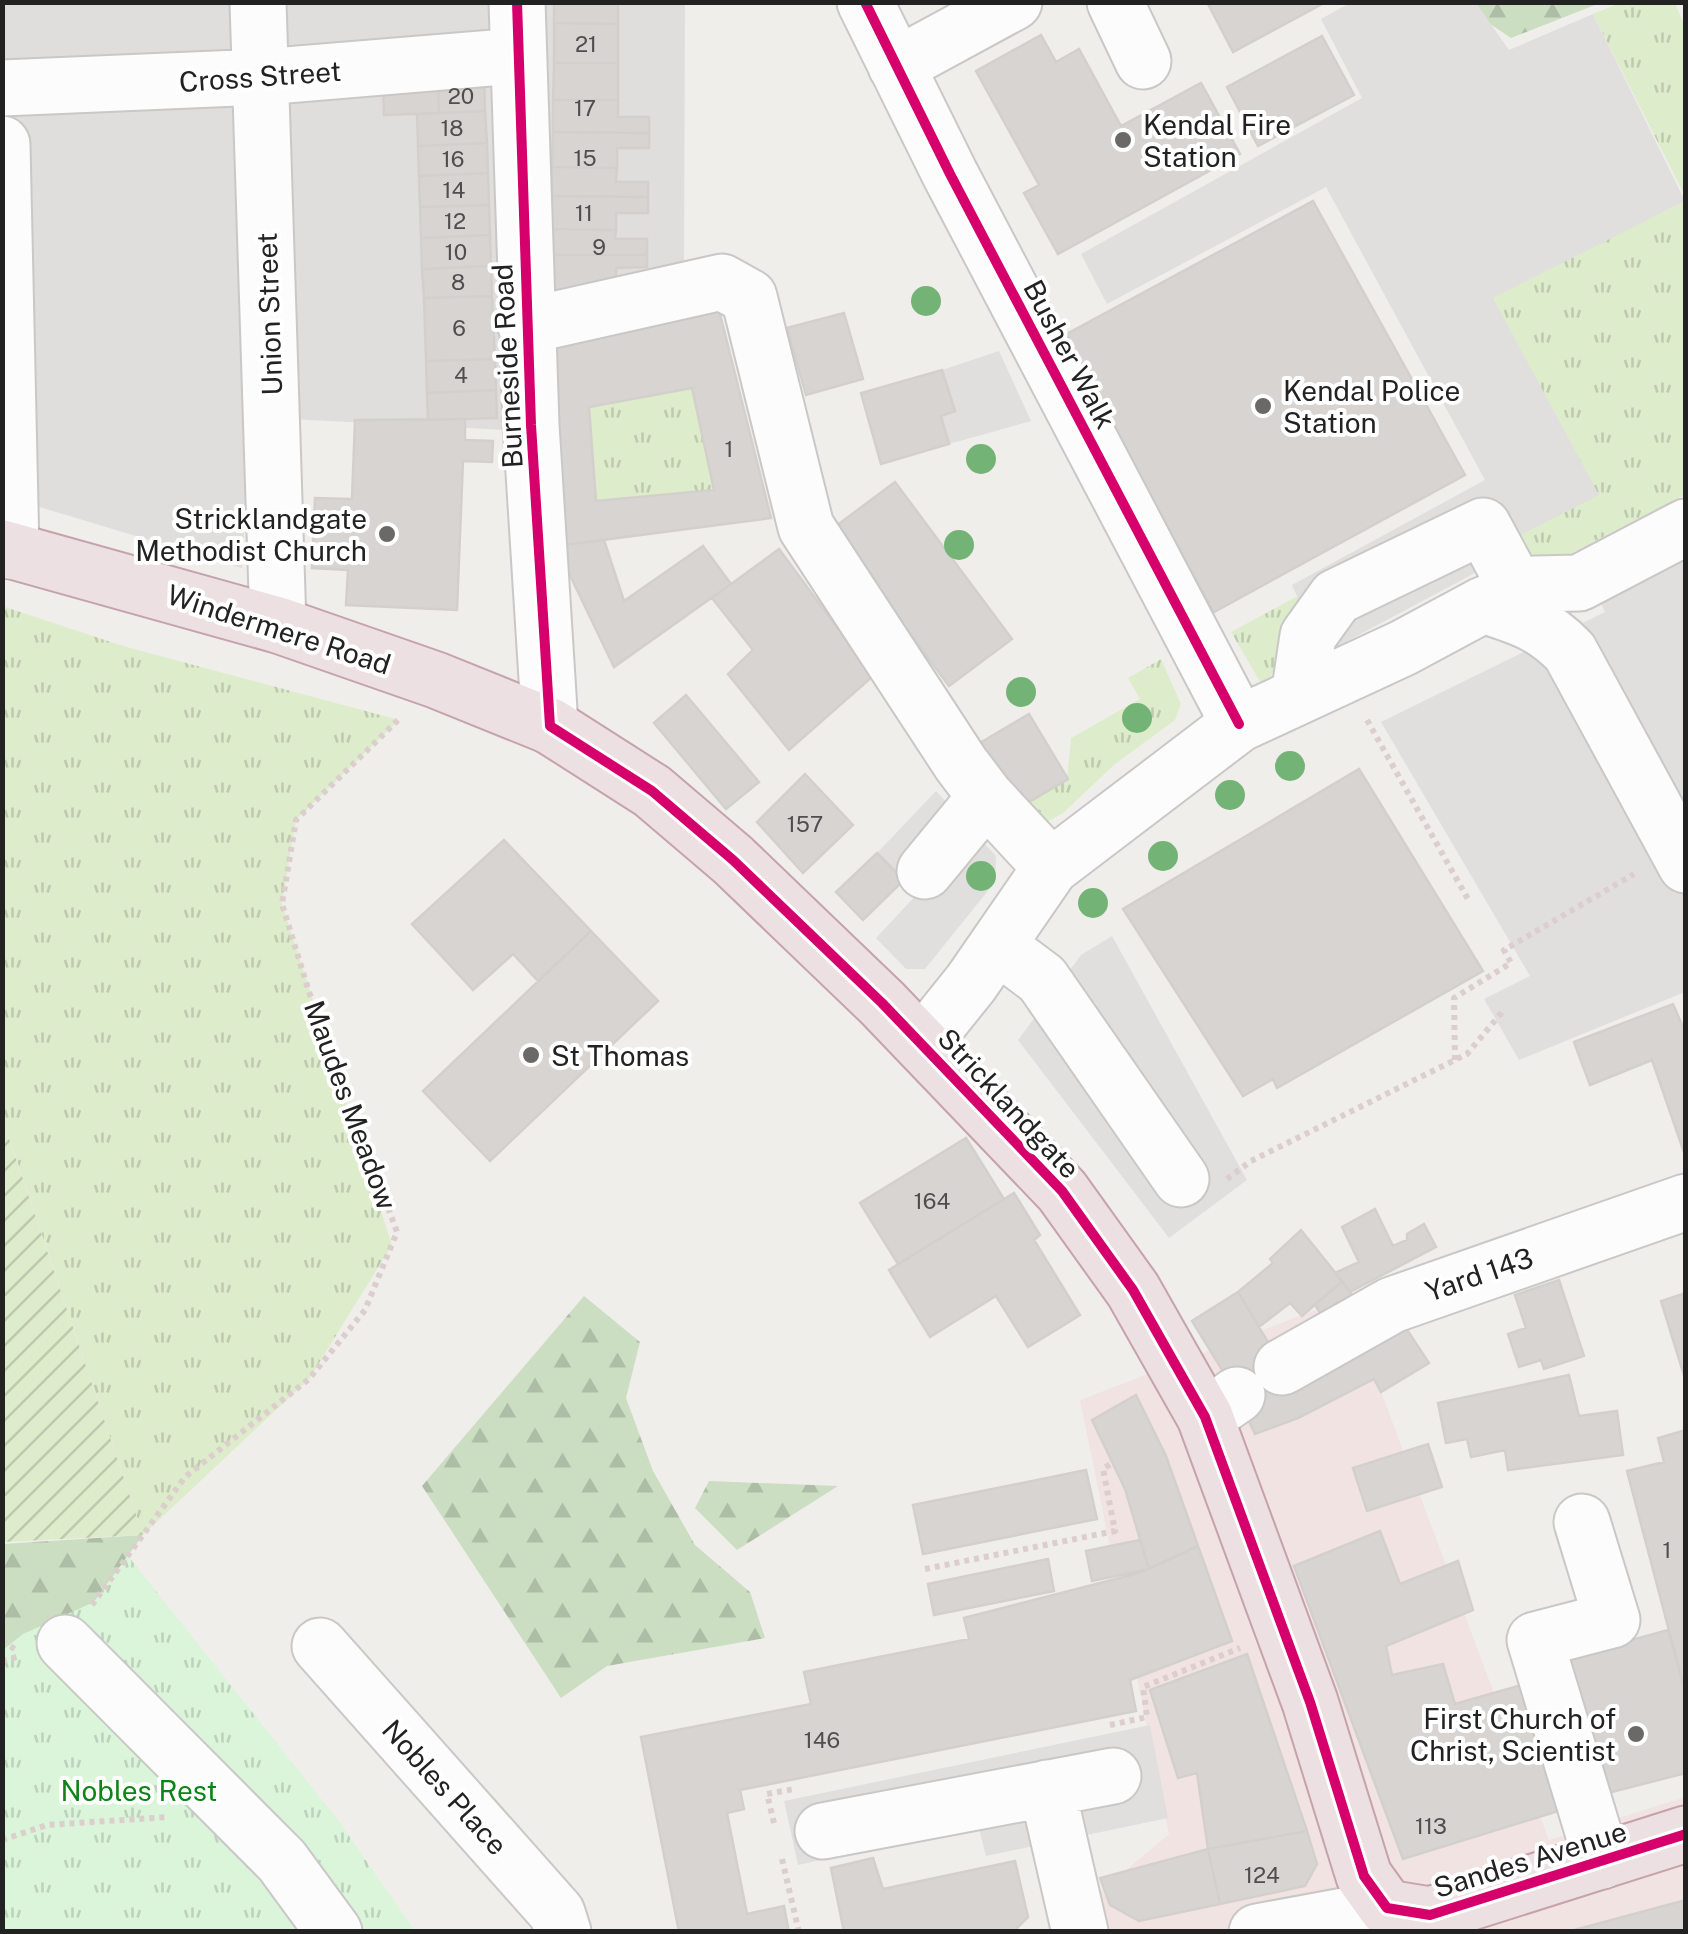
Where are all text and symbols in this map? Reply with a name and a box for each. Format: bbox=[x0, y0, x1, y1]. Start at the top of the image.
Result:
house number: 21 bbox=[575, 31, 597, 57]
street label: Cross Street bbox=[178, 54, 342, 98]
house number: 20 bbox=[448, 83, 474, 109]
house number: 17 bbox=[574, 95, 596, 121]
place label: Kendal Fire Station bbox=[1143, 108, 1291, 173]
house number: 18 bbox=[440, 115, 464, 141]
marker: Kendal Fire Station bbox=[1112, 129, 1134, 151]
house number: 15 bbox=[573, 145, 597, 171]
house number: 16 bbox=[442, 146, 464, 172]
house number: 14 bbox=[443, 177, 466, 203]
house number: 11 bbox=[575, 200, 593, 226]
house number: 12 bbox=[444, 208, 466, 234]
street label: Union Street bbox=[250, 232, 288, 396]
house number: 9 bbox=[592, 234, 606, 260]
house number: 10 bbox=[445, 239, 467, 265]
street label: Burneside Road bbox=[485, 263, 529, 469]
house number: 8 bbox=[451, 269, 465, 295]
street label: Busher Walk bbox=[1017, 274, 1123, 434]
house number: 6 bbox=[452, 315, 466, 341]
house number: 4 bbox=[454, 362, 468, 388]
place label: Kendal Police Station bbox=[1283, 374, 1460, 439]
marker: Kendal Police Station bbox=[1252, 395, 1274, 417]
house number: 1 bbox=[725, 436, 733, 462]
place label: Stricklandgate Methodist Church bbox=[135, 502, 367, 567]
marker: Stricklandgate Methodist Church bbox=[376, 523, 398, 545]
street label: Windermere Road bbox=[163, 577, 395, 681]
house number: 157 bbox=[787, 811, 823, 837]
street label: Maudes Meadow bbox=[298, 996, 404, 1214]
street label: Stricklandgate bbox=[931, 1021, 1087, 1185]
place label: St Thomas bbox=[551, 1039, 689, 1072]
marker: St Thomas bbox=[520, 1044, 542, 1066]
house number: 164 bbox=[914, 1188, 950, 1214]
street label: Yard 143 bbox=[1421, 1240, 1537, 1308]
house number: 1 bbox=[1663, 1537, 1671, 1563]
place label: First Church of Christ, Scientist bbox=[1410, 1702, 1616, 1767]
street label: Nobles Place bbox=[376, 1713, 514, 1861]
marker: First Church of Christ, Scientist bbox=[1625, 1723, 1647, 1745]
house number: 146 bbox=[804, 1727, 840, 1753]
park label: Nobles Rest bbox=[61, 1774, 217, 1807]
house number: 113 bbox=[1415, 1813, 1447, 1839]
street label: Sandes Avenue bbox=[1430, 1814, 1630, 1904]
house number: 124 bbox=[1244, 1862, 1280, 1888]

